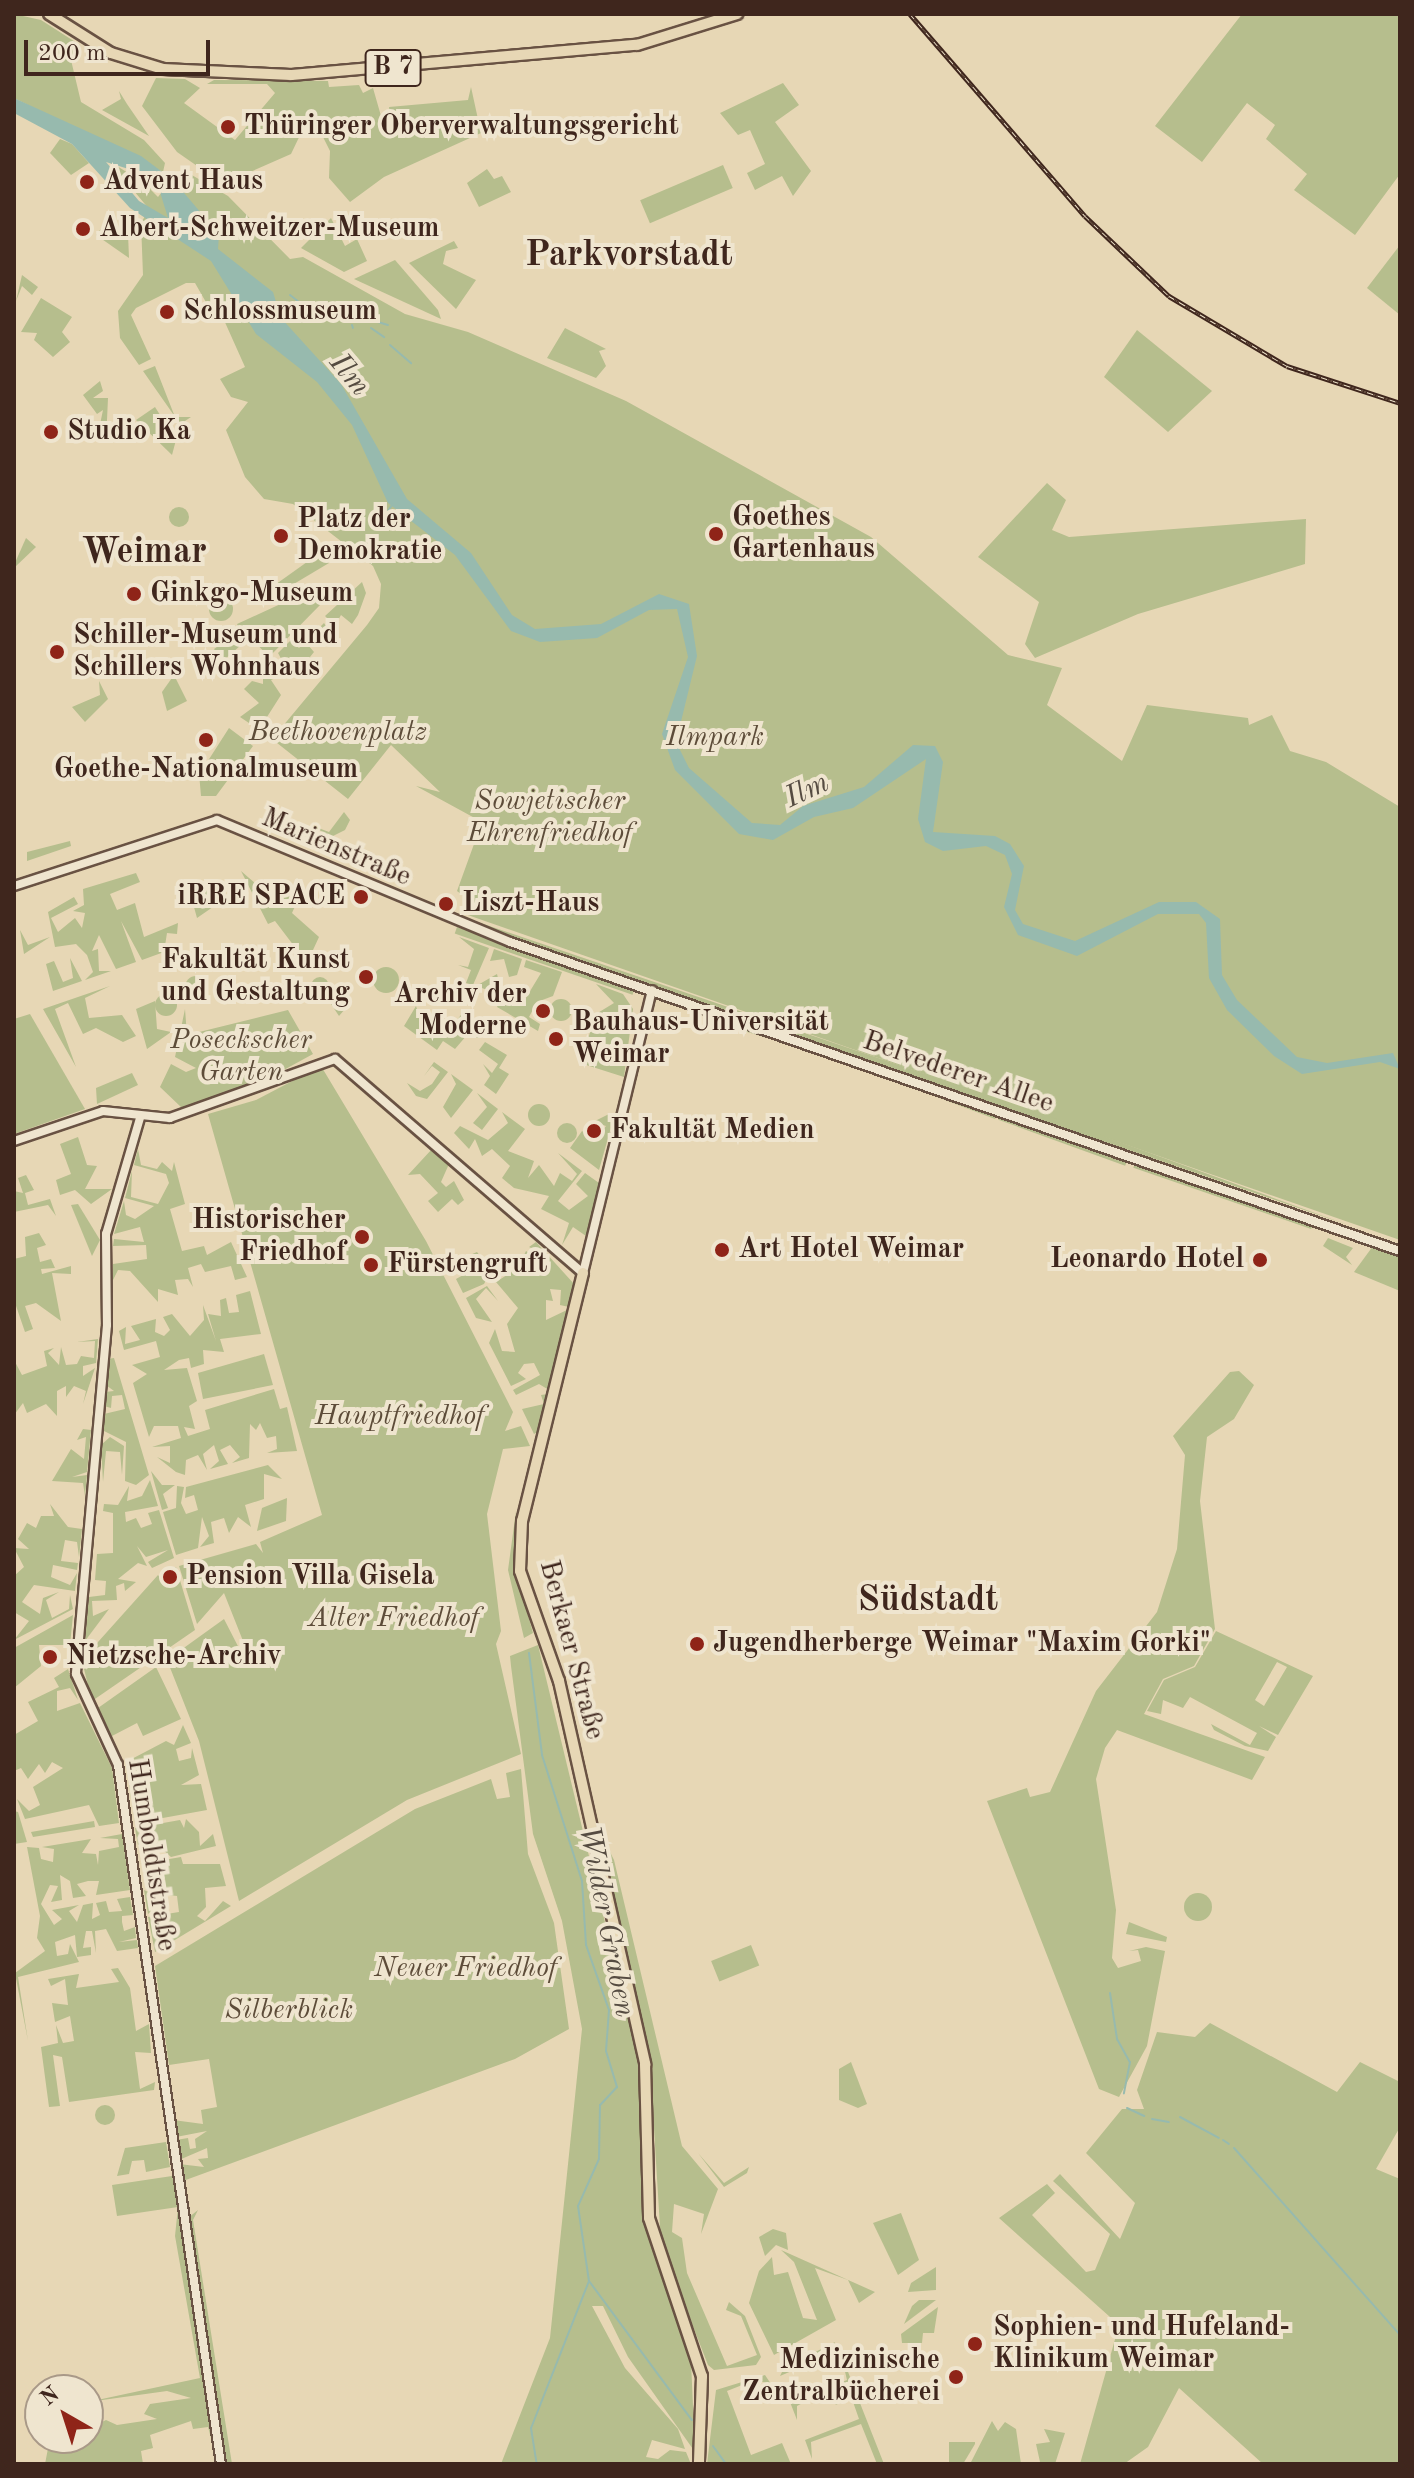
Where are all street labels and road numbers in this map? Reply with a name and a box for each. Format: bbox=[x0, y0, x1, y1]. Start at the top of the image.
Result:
road number: B 7 bbox=[363, 46, 423, 90]
street label: Marienstraße bbox=[256, 801, 416, 895]
street label: Belvederer Allee bbox=[858, 1025, 1058, 1121]
street label: Berkaer Straße bbox=[531, 1557, 611, 1743]
street label: Humboldtstraße bbox=[119, 1756, 183, 1954]

